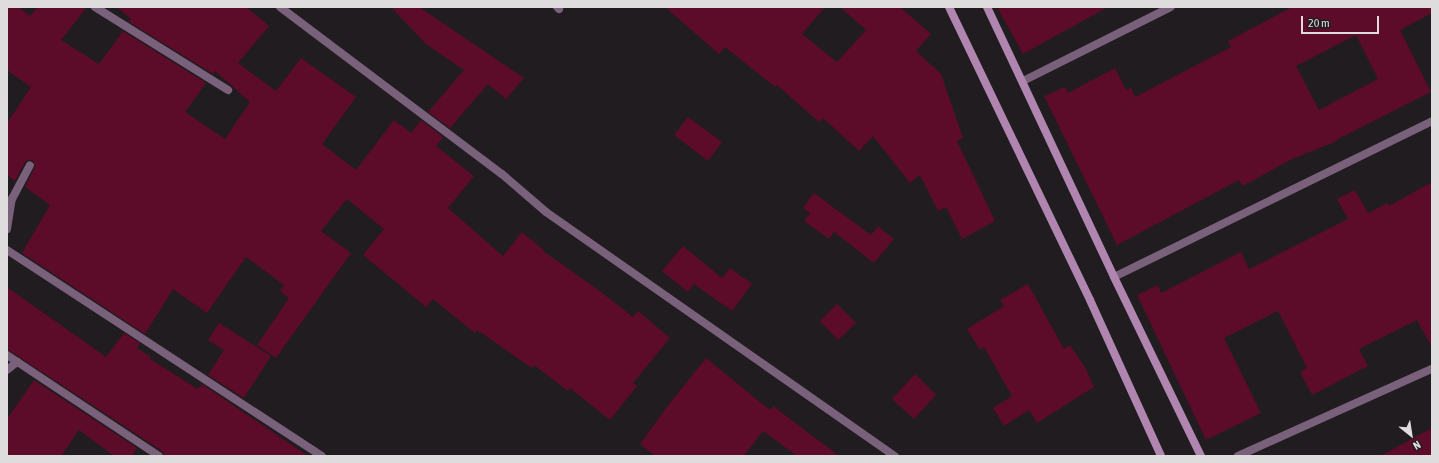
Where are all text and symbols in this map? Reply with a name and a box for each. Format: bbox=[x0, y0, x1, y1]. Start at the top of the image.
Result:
scale bar bbox=[1303, 8, 1381, 34]
text: 20 m bbox=[1308, 16, 1330, 30]
north arrow bbox=[1391, 415, 1431, 455]
text: N bbox=[1411, 439, 1423, 452]

